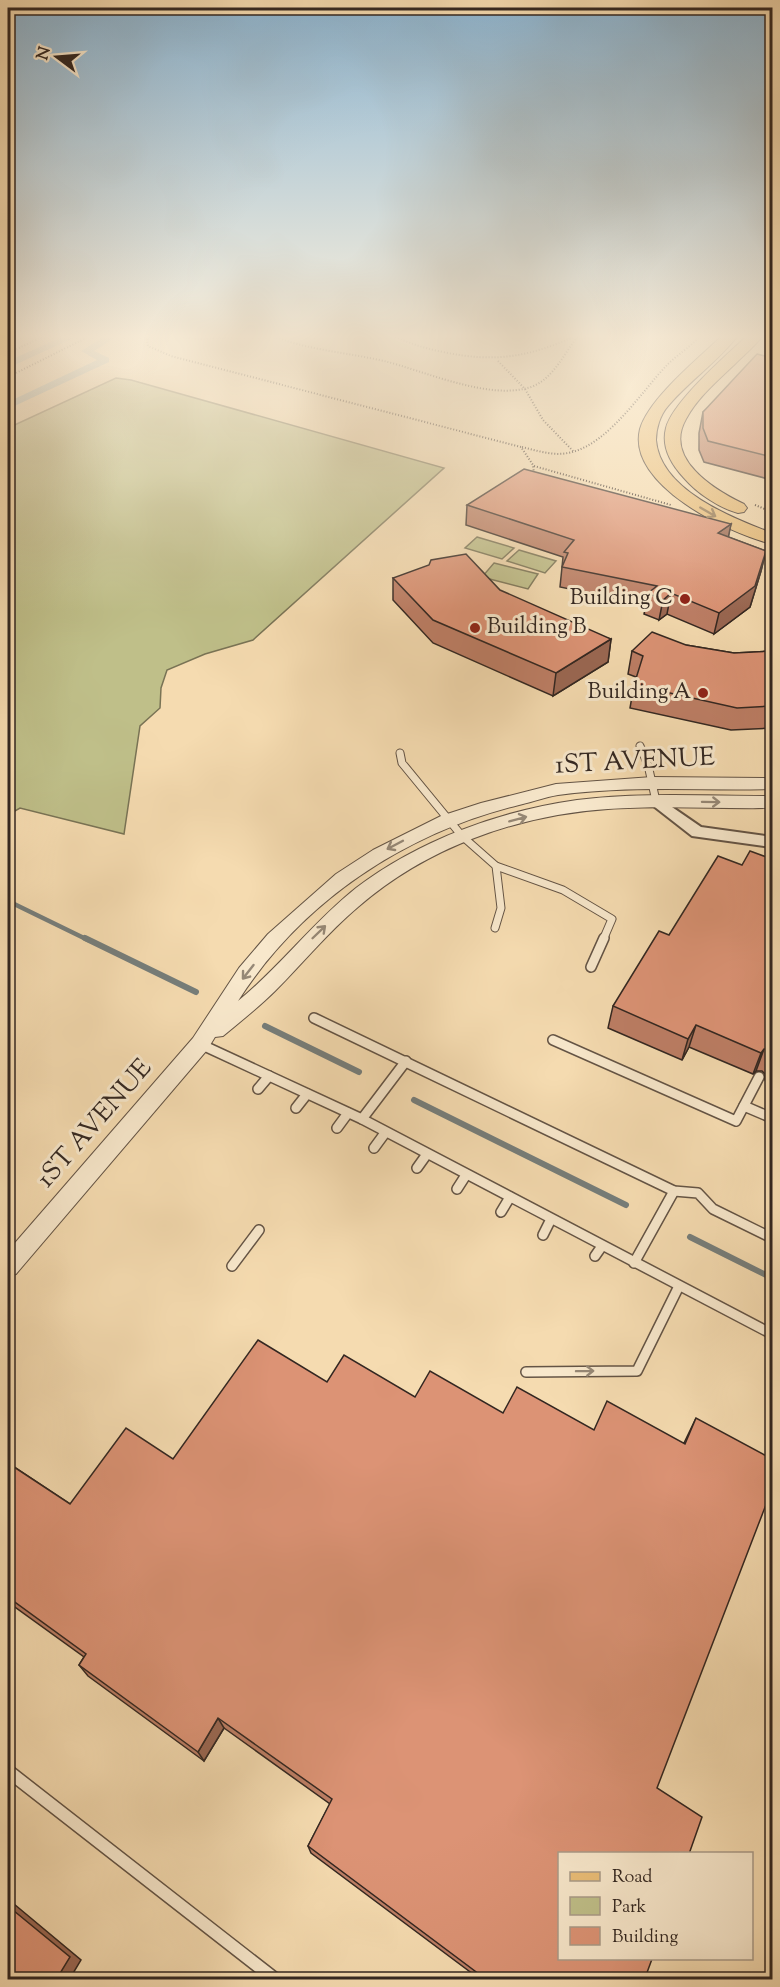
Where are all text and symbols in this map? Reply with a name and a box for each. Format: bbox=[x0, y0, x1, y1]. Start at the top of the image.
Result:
north arrow bbox=[27, 27, 87, 87]
text: N bbox=[32, 44, 58, 63]
one-way arrow bbox=[699, 506, 716, 518]
place label: Building C bbox=[570, 583, 673, 615]
marker: Building C bbox=[678, 592, 692, 606]
place label: Building B bbox=[487, 612, 587, 644]
marker: Building B bbox=[468, 621, 482, 635]
place label: Building A bbox=[588, 677, 691, 709]
marker: Building A bbox=[696, 686, 710, 700]
street label: 1ST AVENUE bbox=[554, 739, 716, 785]
one-way arrow bbox=[700, 796, 720, 808]
one-way arrow bbox=[508, 813, 527, 825]
one-way arrow bbox=[386, 840, 404, 851]
one-way arrow bbox=[312, 924, 327, 939]
one-way arrow bbox=[241, 963, 254, 979]
street label: 1ST AVENUE bbox=[29, 1051, 162, 1196]
one-way arrow bbox=[574, 1365, 594, 1377]
legend bbox=[558, 1852, 753, 1960]
text: Road bbox=[612, 1865, 652, 1891]
text: Park bbox=[612, 1895, 647, 1921]
text: Building bbox=[612, 1925, 678, 1951]

